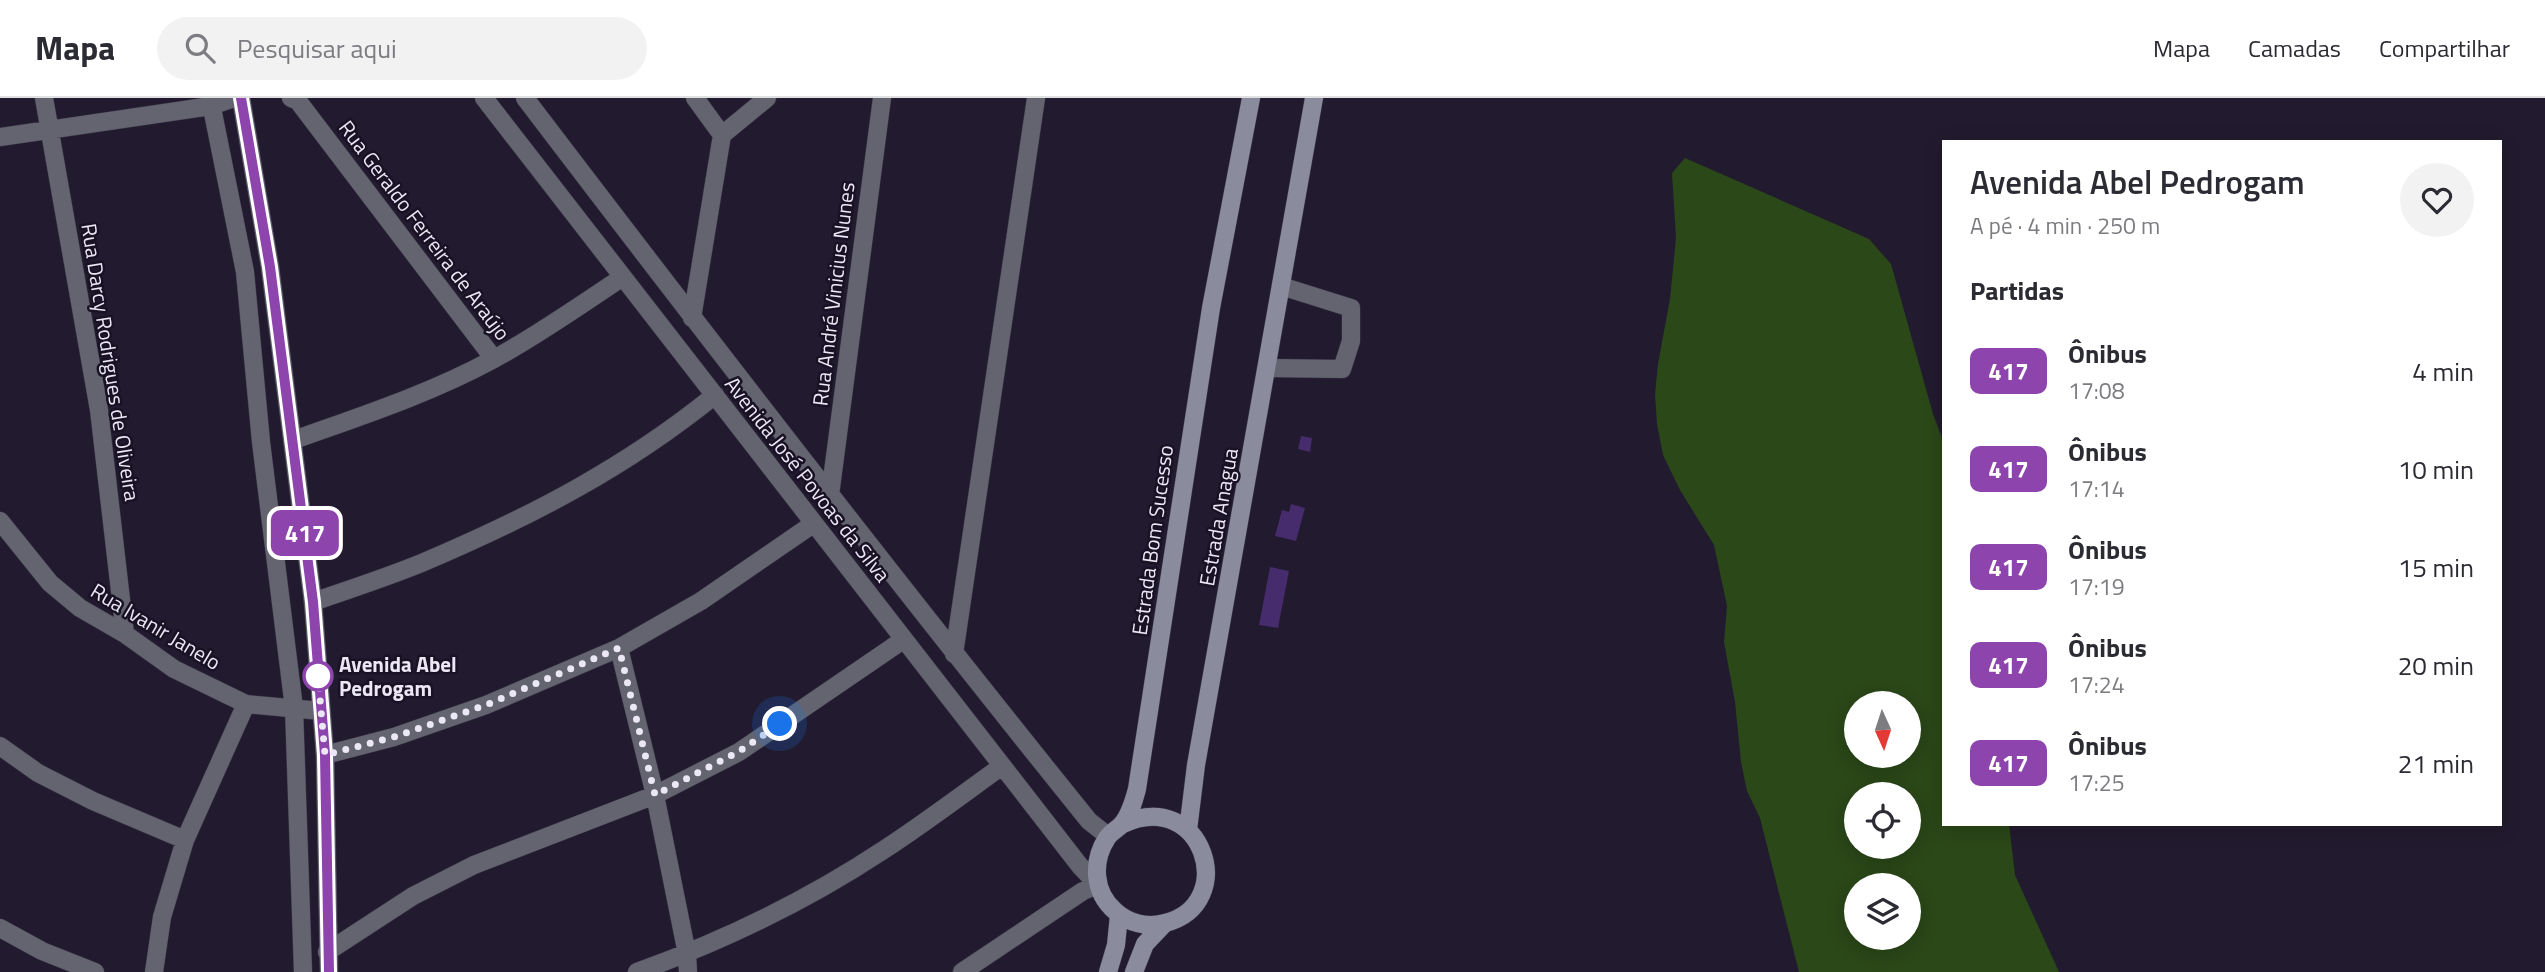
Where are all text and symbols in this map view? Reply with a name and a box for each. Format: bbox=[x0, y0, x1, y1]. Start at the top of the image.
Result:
search box bbox=[157, 17, 647, 80]
text: Mapa bbox=[35, 23, 115, 73]
icon: search bbox=[181, 29, 219, 67]
text: Pesquisar aqui bbox=[237, 29, 397, 68]
text: Mapa bbox=[2153, 30, 2210, 66]
text: Camadas bbox=[2248, 30, 2341, 66]
text: Compartilhar bbox=[2379, 30, 2510, 66]
street label: Rua Geraldo Ferreira de Araújo bbox=[331, 113, 519, 347]
text: Avenida Abel Pedrogam bbox=[1970, 157, 2305, 207]
button: heart bbox=[2400, 163, 2474, 237]
street label: Rua André Vinicius Nunes bbox=[803, 180, 863, 408]
text: A pé · 4 min · 250 m bbox=[1970, 208, 2160, 243]
street label: Rua Darcy Rodrigues de Oliveira bbox=[73, 221, 149, 503]
text: Partidas bbox=[1970, 271, 2064, 310]
text: Ônibus bbox=[2068, 334, 2147, 373]
text: 4 min bbox=[2412, 352, 2474, 391]
text: 417 bbox=[1988, 353, 2029, 389]
street label: Avenida José Povoas da Silva bbox=[717, 369, 899, 589]
text: 17:08 bbox=[2068, 373, 2125, 408]
text: Ônibus bbox=[2068, 432, 2147, 471]
street label: Estrada Bom Sucesso bbox=[1123, 443, 1181, 637]
street label: Estrada Anagua bbox=[1190, 445, 1246, 589]
text: 10 min bbox=[2398, 450, 2474, 489]
text: 417 bbox=[1988, 451, 2029, 487]
text: 17:14 bbox=[2068, 471, 2125, 506]
line badge: 417 bbox=[265, 510, 345, 556]
text: 417 bbox=[285, 515, 325, 551]
text: Ônibus bbox=[2068, 530, 2147, 569]
text: 15 min bbox=[2398, 548, 2474, 587]
text: 417 bbox=[1988, 549, 2029, 585]
text: 17:19 bbox=[2068, 569, 2125, 604]
street label: Rua Ivanir Janelo bbox=[85, 574, 227, 678]
text: Ônibus bbox=[2068, 628, 2147, 667]
text: 20 min bbox=[2398, 646, 2474, 685]
text: 417 bbox=[1988, 647, 2029, 683]
place label: Avenida Abel Pedrogam bbox=[339, 648, 457, 704]
marker: Avenida Abel Pedrogam bbox=[303, 661, 333, 691]
text: 17:24 bbox=[2068, 667, 2125, 702]
north arrow bbox=[1844, 691, 1922, 768]
map controls bbox=[1844, 691, 1921, 950]
your location bbox=[762, 706, 797, 741]
text: Ônibus bbox=[2068, 726, 2147, 765]
text: 21 min bbox=[2398, 744, 2474, 783]
text: 417 bbox=[1988, 745, 2029, 781]
text: 17:25 bbox=[2068, 765, 2125, 800]
button: locate bbox=[1844, 782, 1921, 859]
button: layers bbox=[1844, 873, 1921, 950]

